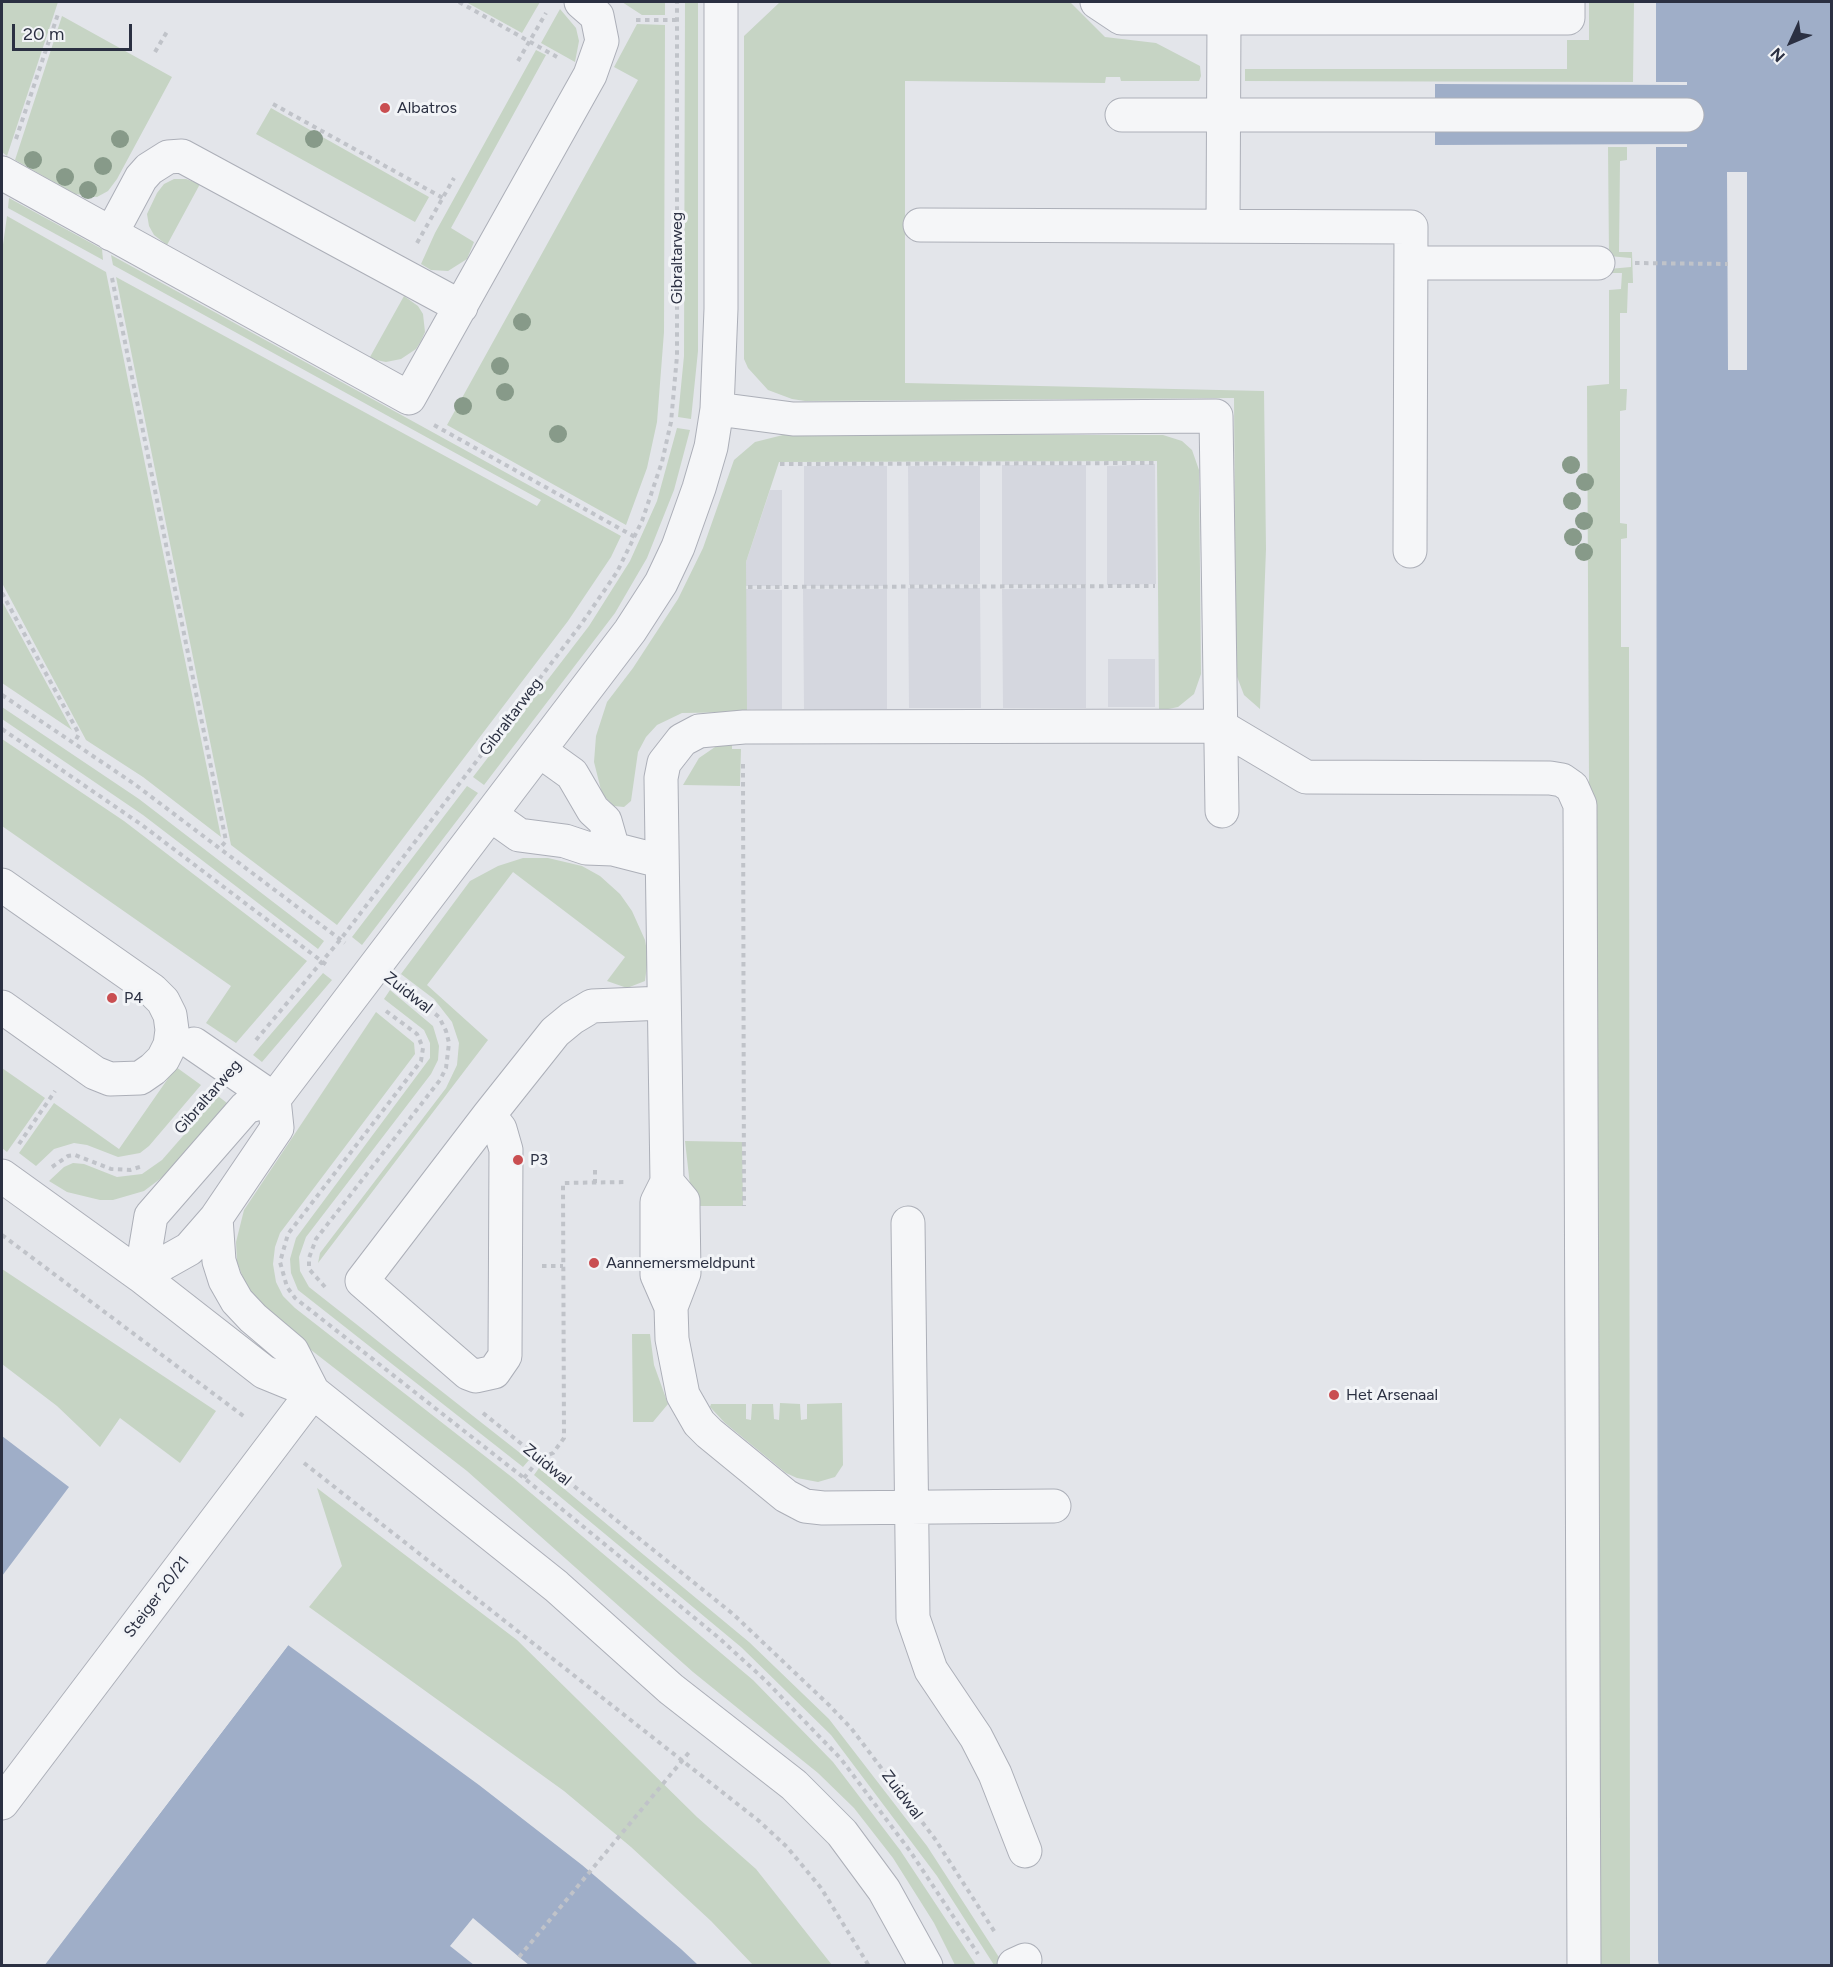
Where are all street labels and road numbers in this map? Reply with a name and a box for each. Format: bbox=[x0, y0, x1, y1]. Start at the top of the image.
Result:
street label: Gibraltarweg bbox=[667, 212, 687, 304]
street label: Gibraltarweg bbox=[476, 674, 546, 760]
street label: Zuidwal bbox=[380, 968, 436, 1018]
street label: Gibraltarweg bbox=[170, 1056, 246, 1138]
street label: Zuidwal bbox=[519, 1440, 575, 1490]
street label: Steiger 20/21 bbox=[120, 1553, 194, 1641]
street label: Zuidwal bbox=[877, 1767, 927, 1823]

